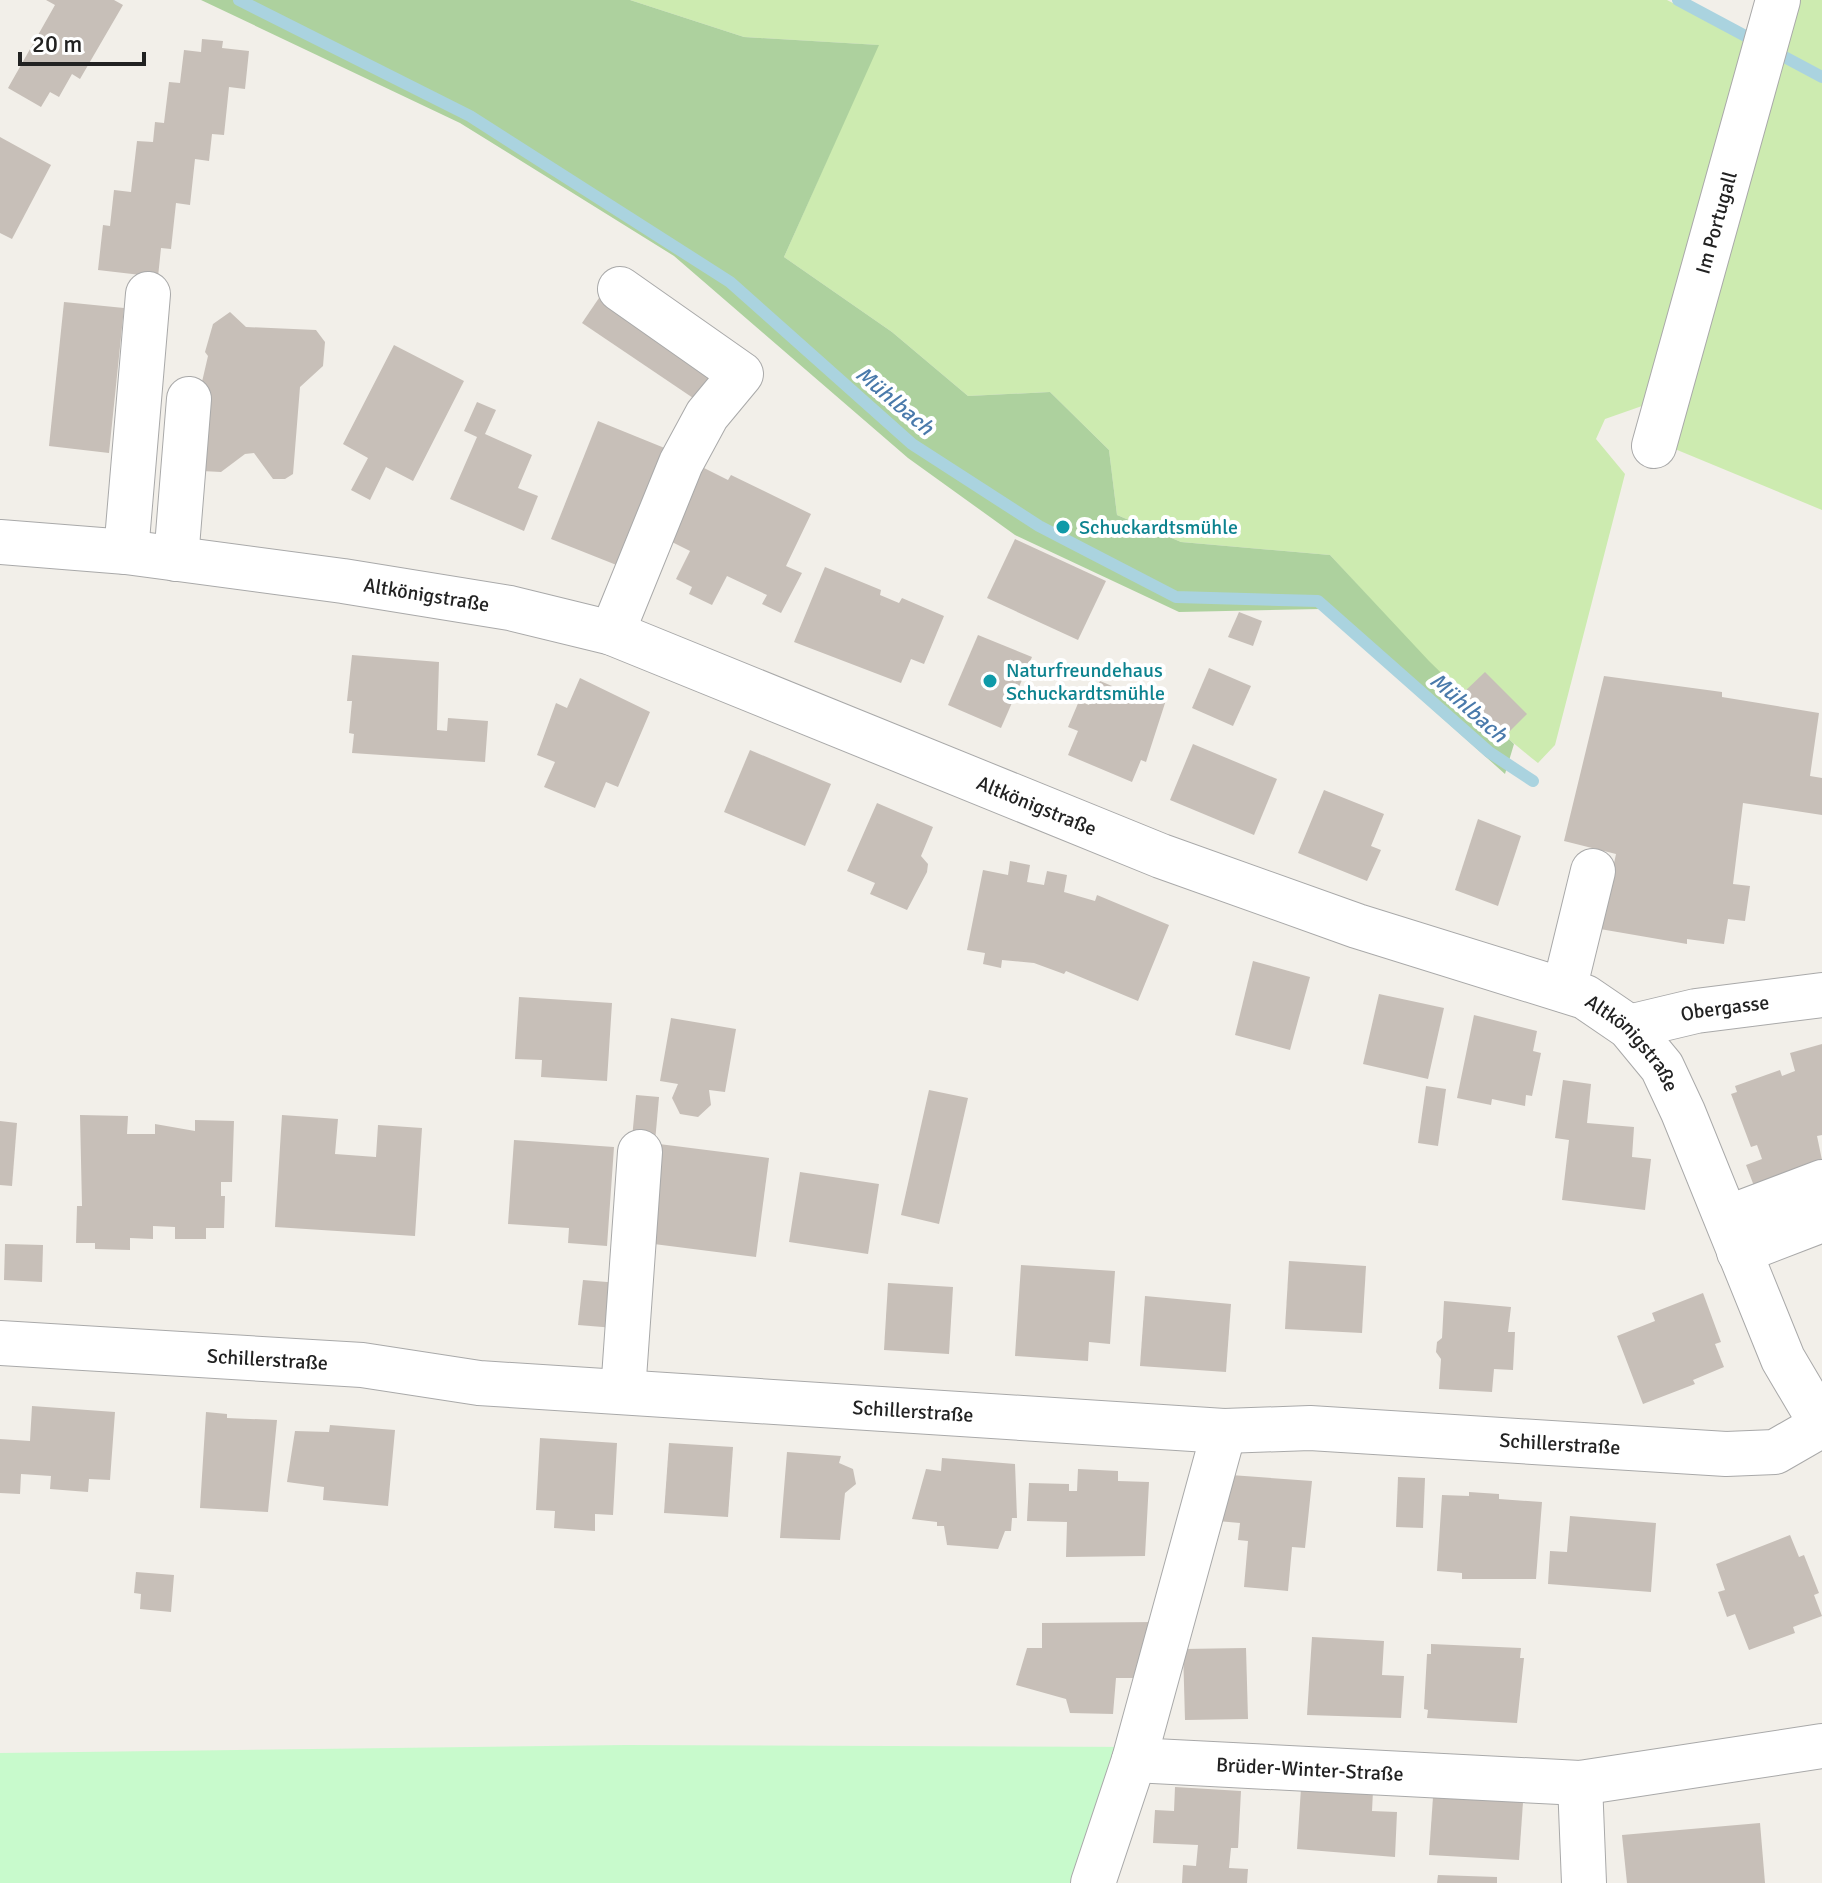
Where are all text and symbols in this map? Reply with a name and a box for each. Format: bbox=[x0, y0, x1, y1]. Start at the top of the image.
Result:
scale bar bbox=[20, 16, 144, 66]
text: 20 m bbox=[32, 29, 82, 59]
street label: Im Portugall bbox=[1690, 168, 1743, 277]
water label: Mühlbach bbox=[850, 360, 940, 441]
place label: Schuckardtsmühle bbox=[1079, 515, 1238, 540]
marker: Schuckardtsmühle bbox=[1054, 518, 1072, 536]
street label: Altkönigstraße bbox=[362, 573, 491, 617]
place label: Naturfreundehaus Schuckardtsmühle bbox=[1006, 658, 1165, 706]
water label: Mühlbach bbox=[1425, 667, 1513, 749]
marker: Naturfreundehaus Schuckardtsmühle bbox=[981, 672, 999, 690]
street label: Altkönigstraße bbox=[973, 770, 1100, 842]
street label: Altkönigstraße bbox=[1580, 989, 1684, 1096]
street label: Obergasse bbox=[1678, 990, 1771, 1027]
street label: Schillerstraße bbox=[206, 1344, 329, 1376]
street label: Schillerstraße bbox=[852, 1395, 974, 1428]
street label: Schillerstraße bbox=[1499, 1428, 1621, 1460]
street label: Brüder-Winter-Straße bbox=[1215, 1752, 1404, 1787]

